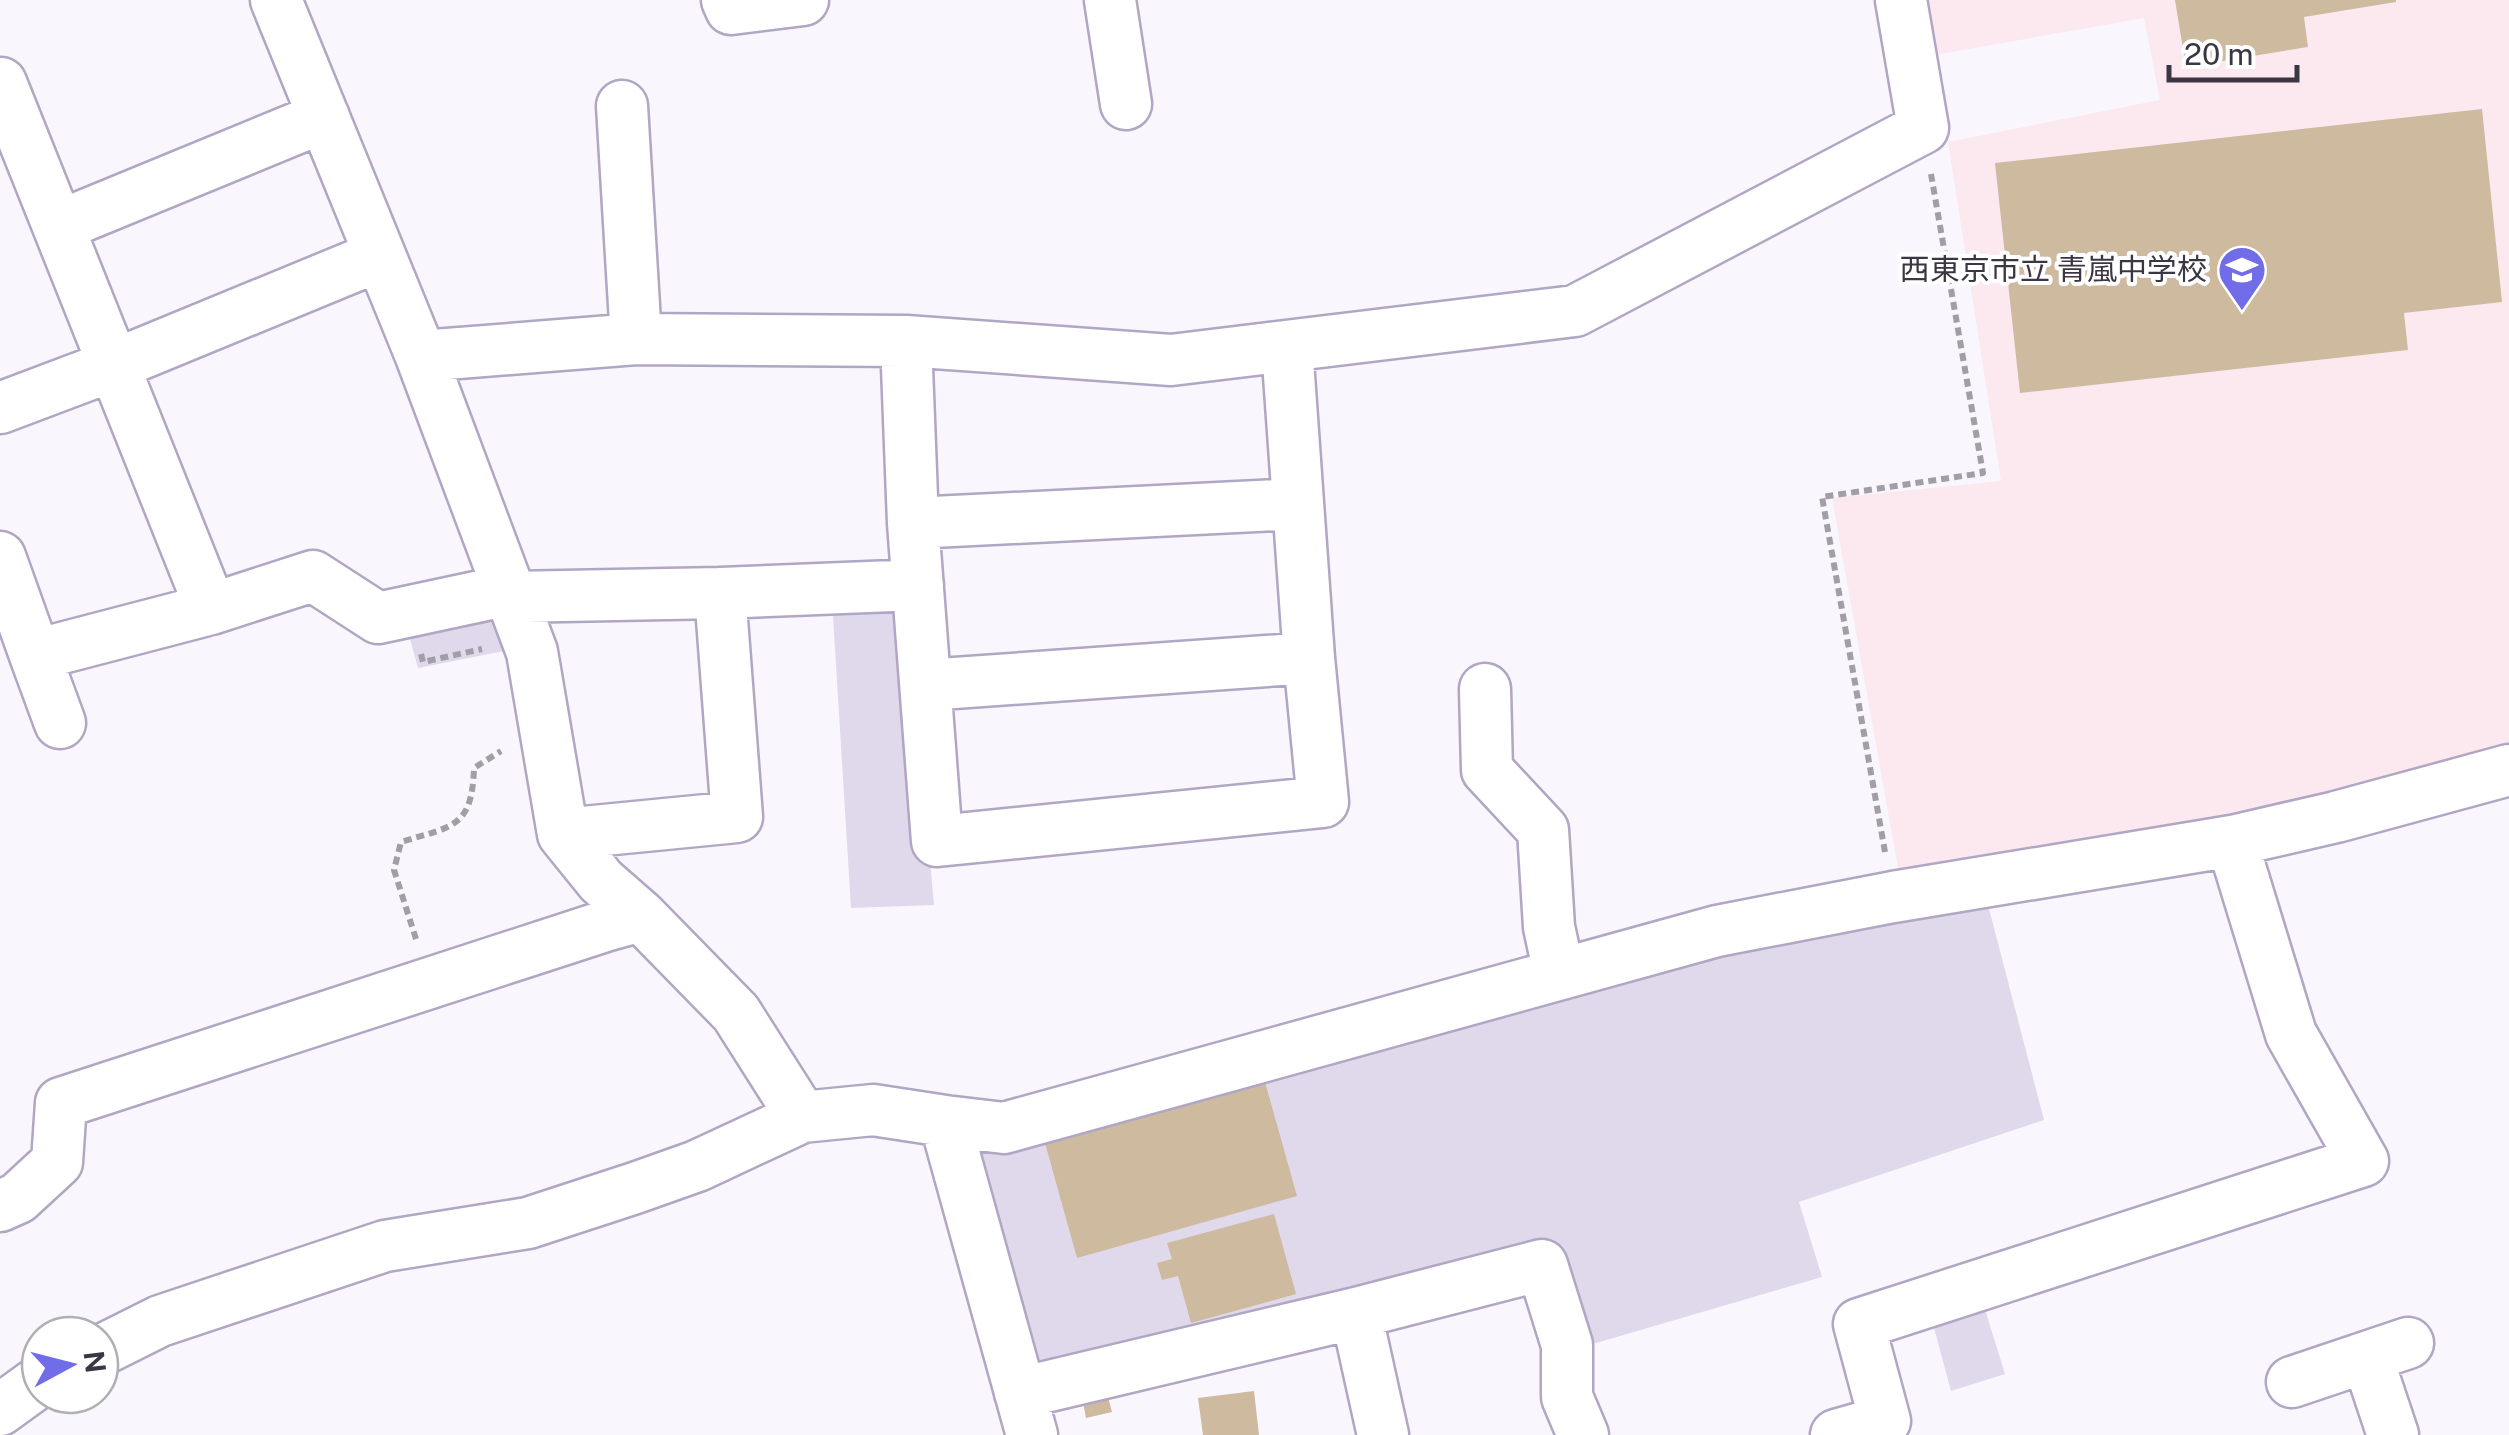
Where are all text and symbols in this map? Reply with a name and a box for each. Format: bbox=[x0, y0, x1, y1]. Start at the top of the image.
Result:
scale bar bbox=[2169, 20, 2296, 82]
text: 20 m bbox=[2184, 36, 2253, 72]
school or university icon: 西東京市立 青嵐中学校 bbox=[2216, 244, 2268, 312]
place label: 西東京市立 青嵐中学校 bbox=[1900, 251, 2207, 287]
north arrow bbox=[20, 1315, 120, 1415]
text: N bbox=[78, 1349, 113, 1375]

